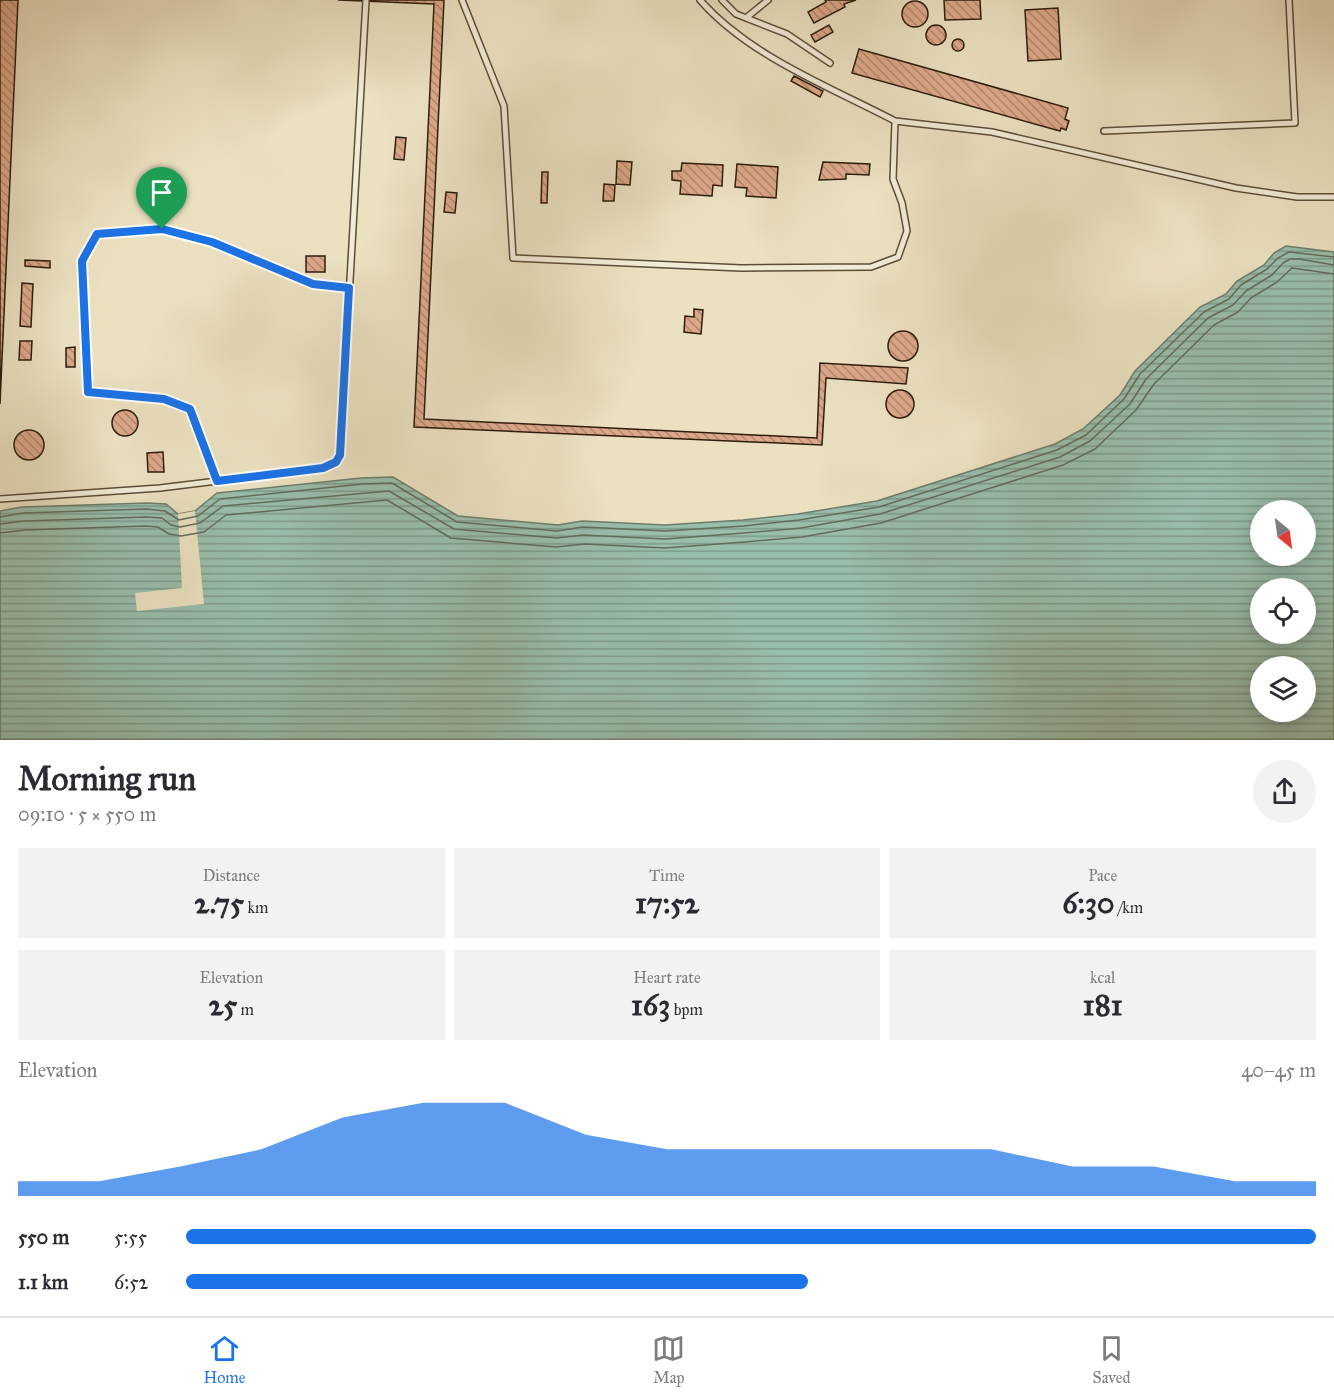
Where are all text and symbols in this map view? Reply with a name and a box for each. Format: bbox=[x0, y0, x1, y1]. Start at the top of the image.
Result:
pin bbox=[136, 167, 187, 229]
icon: arrive bbox=[145, 176, 178, 209]
north arrow bbox=[1250, 500, 1316, 566]
map controls bbox=[1250, 500, 1316, 722]
button: locate bbox=[1250, 578, 1316, 644]
button: layers bbox=[1250, 656, 1316, 722]
text: Morning run bbox=[18, 759, 196, 799]
button: share bbox=[1253, 760, 1316, 823]
text: 09:10 · 5 × 550 m bbox=[18, 802, 156, 826]
text: Distance bbox=[203, 866, 260, 885]
text: Time bbox=[649, 866, 685, 885]
text: Pace bbox=[1088, 866, 1117, 885]
text: 2.75 bbox=[194, 885, 244, 921]
text: 17:52 bbox=[635, 885, 699, 921]
text: 6:30 bbox=[1062, 885, 1115, 921]
text: km bbox=[244, 898, 268, 917]
text: /km bbox=[1115, 898, 1143, 917]
text: Elevation bbox=[200, 968, 263, 987]
text: Heart rate bbox=[633, 968, 701, 987]
text: kcal bbox=[1090, 968, 1115, 987]
text: 25 bbox=[209, 987, 237, 1023]
text: 163 bbox=[631, 987, 670, 1023]
text: 181 bbox=[1083, 987, 1122, 1023]
text: m bbox=[237, 1000, 254, 1019]
text: bpm bbox=[670, 1000, 703, 1019]
text: Elevation bbox=[18, 1058, 97, 1082]
text: 40–45 m bbox=[1241, 1058, 1316, 1082]
text: 550 m bbox=[18, 1225, 69, 1249]
text: 5:55 bbox=[114, 1225, 147, 1249]
text: 1.1 km bbox=[18, 1270, 68, 1294]
text: 6:52 bbox=[114, 1270, 148, 1294]
tab: Home bbox=[204, 1332, 245, 1387]
tab: Map bbox=[652, 1332, 685, 1387]
tab: Saved bbox=[1092, 1332, 1130, 1387]

